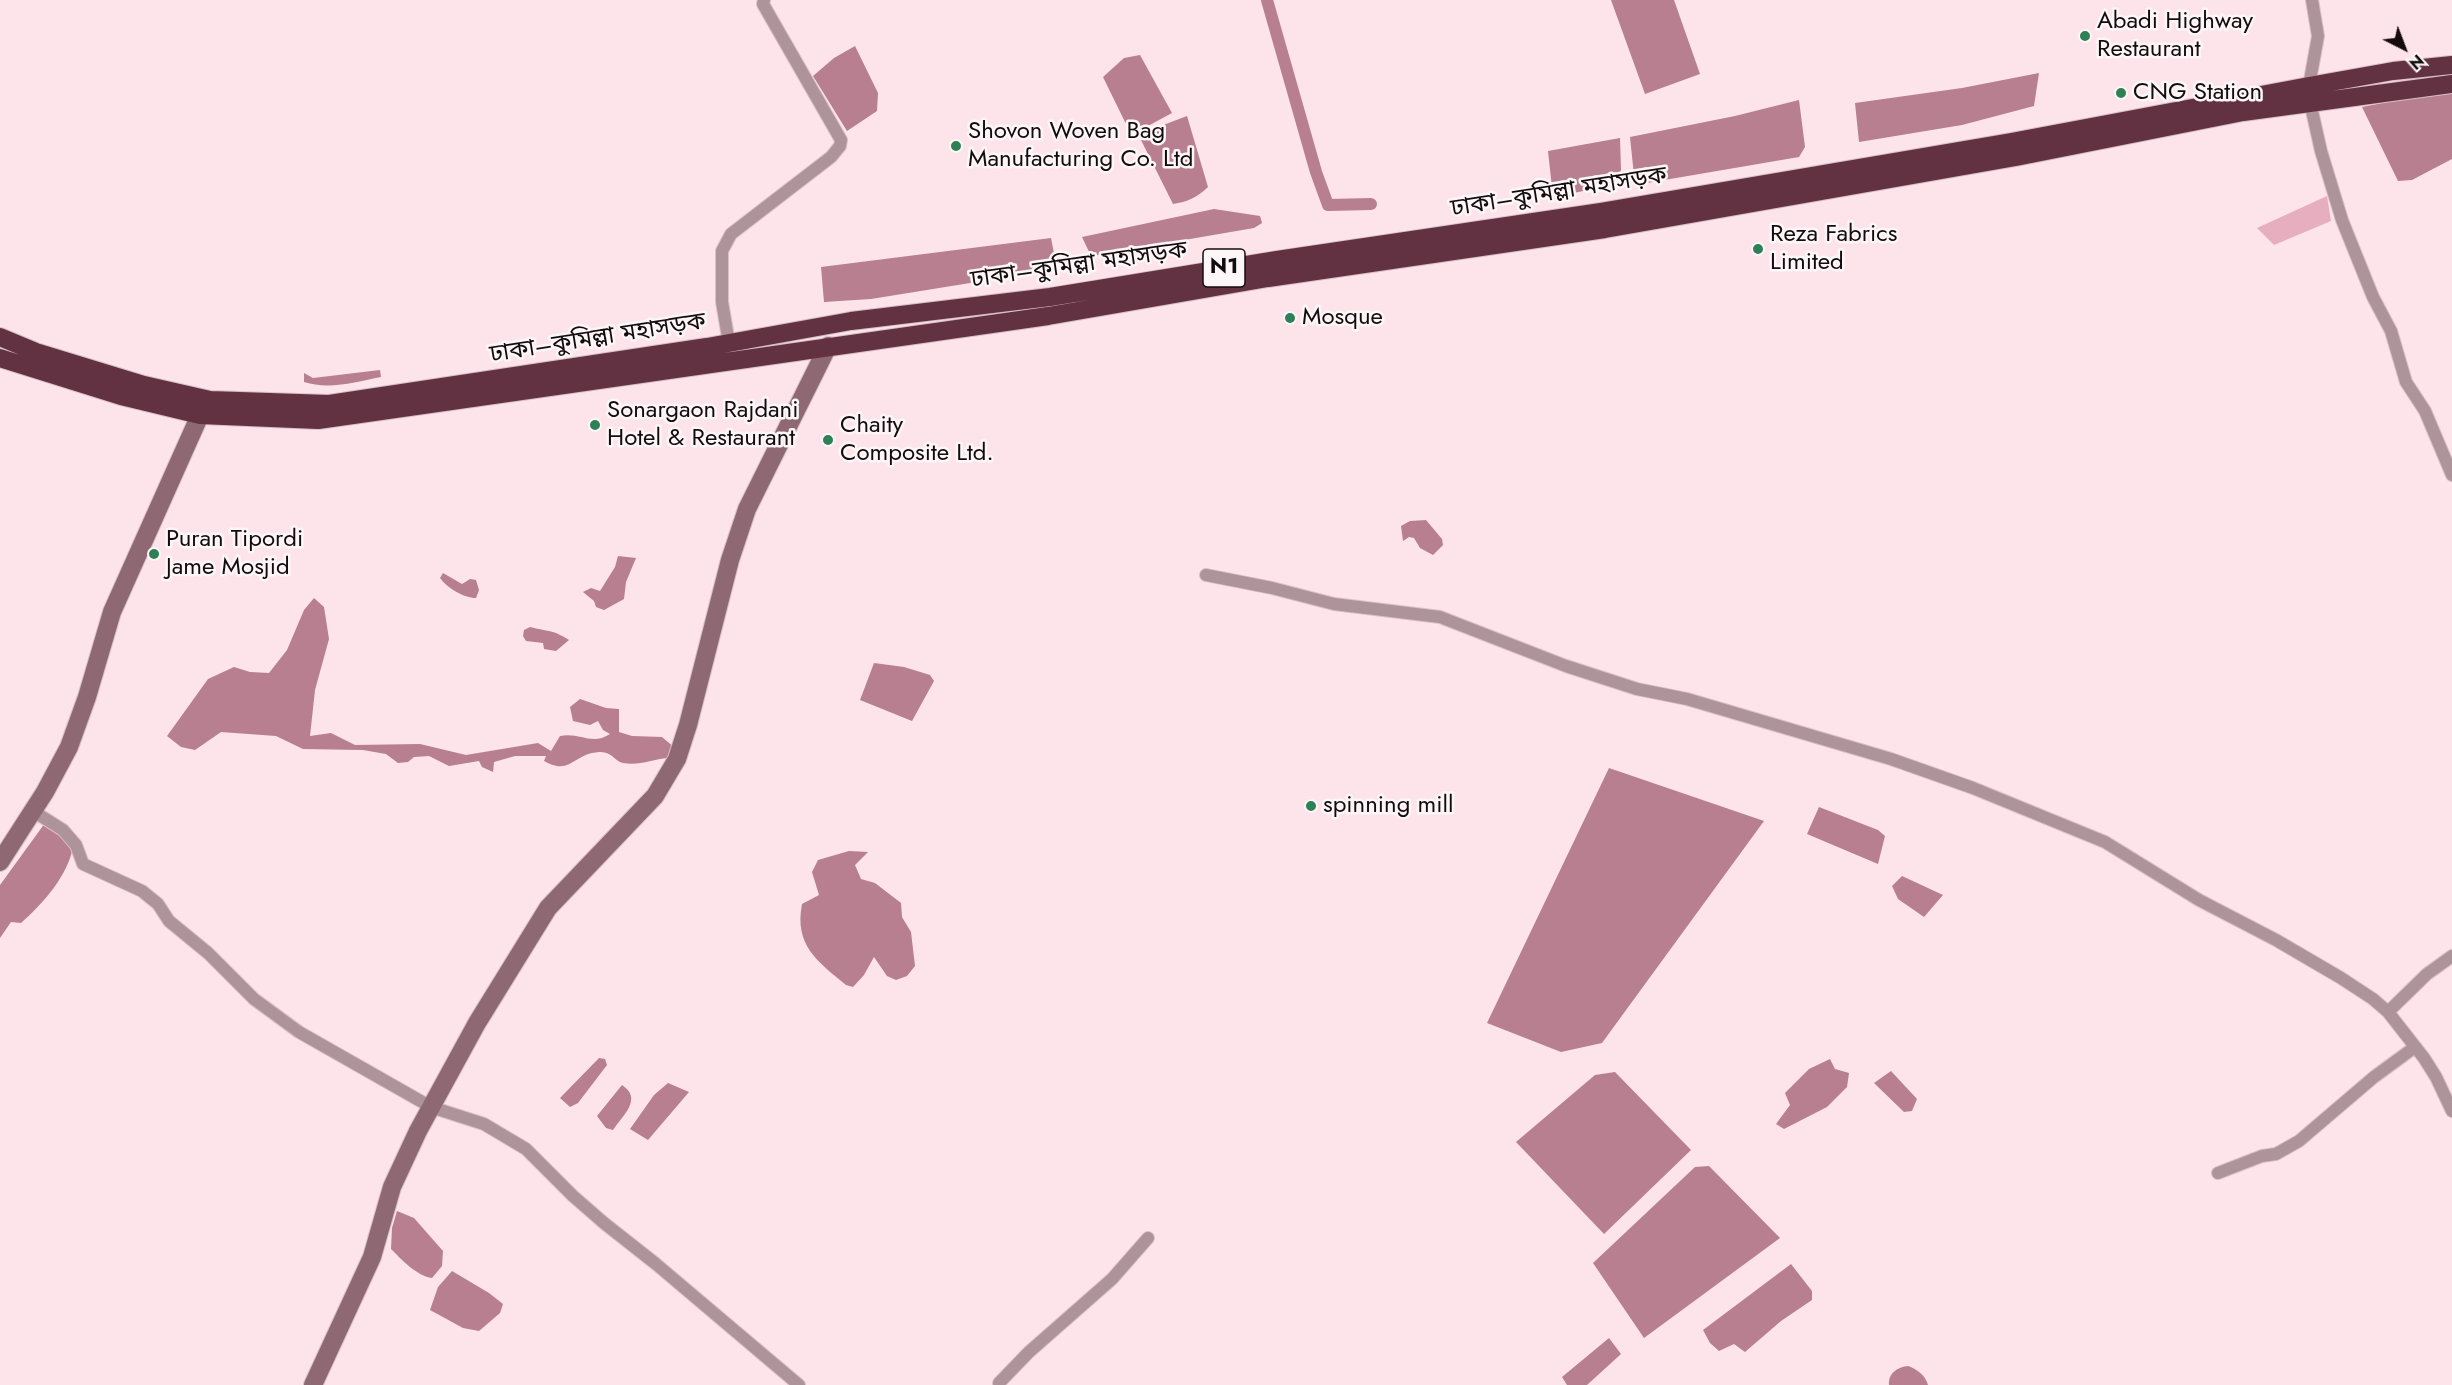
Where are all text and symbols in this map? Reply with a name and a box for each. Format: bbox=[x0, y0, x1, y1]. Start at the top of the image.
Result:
place label: Abadi Highway Restaurant bbox=[2097, 8, 2253, 64]
north arrow bbox=[2374, 18, 2434, 78]
marker: Abadi Highway Restaurant bbox=[2078, 29, 2092, 43]
text: N bbox=[2404, 49, 2429, 75]
place label: CNG Station bbox=[2133, 79, 2262, 107]
marker: CNG Station bbox=[2114, 86, 2128, 100]
place label: Shovon Woven Bag Manufacturing Co. Ltd bbox=[968, 118, 1193, 174]
marker: Shovon Woven Bag Manufacturing Co. Ltd bbox=[949, 139, 963, 153]
street label: ঢাকা–কুমিল্লা মহাসড়ক bbox=[1449, 162, 1669, 224]
place label: Reza Fabrics Limited bbox=[1770, 221, 1897, 277]
street label: ঢাকা–কুমিল্লা মহাসড়ক bbox=[969, 237, 1189, 295]
marker: Reza Fabrics Limited bbox=[1751, 242, 1765, 256]
road number: N1 bbox=[1203, 249, 1245, 287]
place label: Mosque bbox=[1302, 304, 1383, 332]
street label: ঢাকা–কুমিল্লা মহাসড়ক bbox=[488, 308, 708, 370]
marker: Mosque bbox=[1283, 311, 1297, 325]
place label: Sonargaon Rajdani Hotel & Restaurant bbox=[607, 397, 798, 453]
place label: Chaity Composite Ltd. bbox=[840, 412, 994, 468]
marker: Sonargaon Rajdani Hotel & Restaurant bbox=[588, 418, 602, 432]
marker: Chaity Composite Ltd. bbox=[821, 433, 835, 447]
place label: Puran Tipordi Jame Mosjid bbox=[166, 526, 303, 582]
marker: Puran Tipordi Jame Mosjid bbox=[147, 547, 161, 561]
place label: spinning mill bbox=[1323, 792, 1454, 820]
marker: spinning mill bbox=[1304, 799, 1318, 813]

